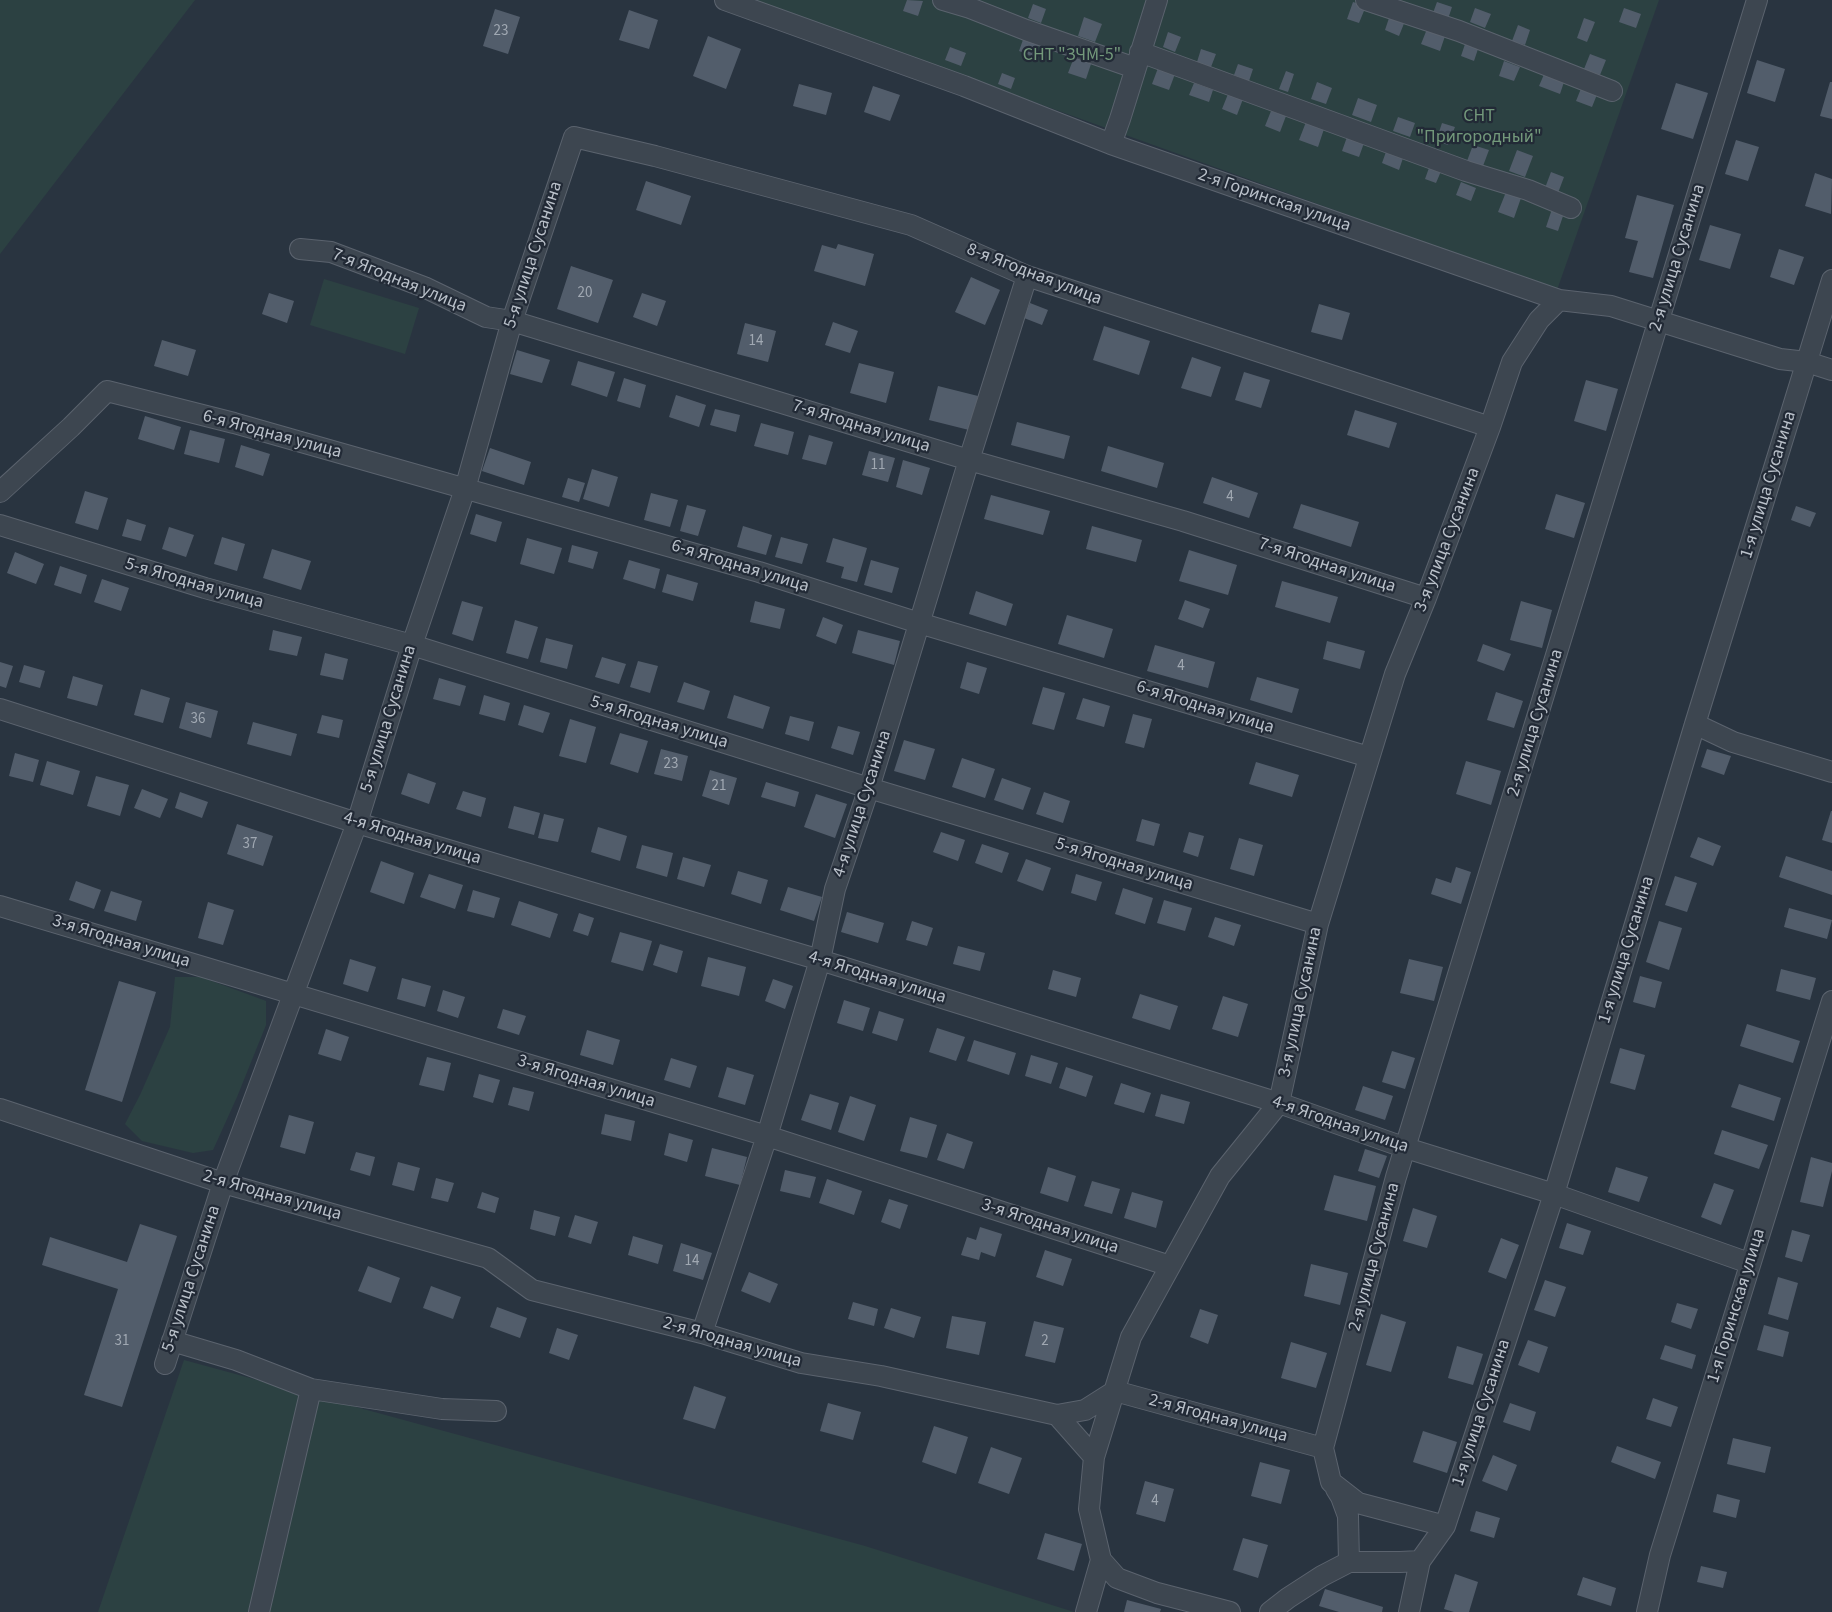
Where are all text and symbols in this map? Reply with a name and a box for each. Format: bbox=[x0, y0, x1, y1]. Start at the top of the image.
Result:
house number: 23 bbox=[494, 23, 508, 41]
park label: СНТ "ЗЧМ-5" bbox=[1023, 45, 1121, 67]
park label: СНТ "Пригородный" bbox=[1416, 106, 1542, 148]
street label: 2-я Горинская улица bbox=[1195, 165, 1353, 237]
street label: 5-я улица Сусанина bbox=[500, 179, 568, 331]
street label: 2-я улица Сусанина bbox=[1645, 182, 1711, 334]
street label: 8-я Ягодная улица bbox=[963, 239, 1105, 311]
street label: 7-я Ягодная улица bbox=[329, 244, 469, 318]
house number: 20 bbox=[578, 285, 592, 303]
house number: 14 bbox=[749, 333, 763, 351]
street label: 7-я Ягодная улица bbox=[789, 396, 933, 458]
street label: 6-я Ягодная улица bbox=[200, 406, 344, 464]
street label: 1-я улица Сусанина bbox=[1736, 409, 1802, 561]
house number: 11 bbox=[871, 457, 885, 475]
street label: 3-я улица Сусанина bbox=[1411, 465, 1485, 615]
house number: 4 bbox=[1226, 489, 1234, 507]
street label: 7-я Ягодная улица bbox=[1256, 534, 1398, 598]
street label: 6-я Ягодная улица bbox=[668, 536, 812, 598]
street label: 5-я Ягодная улица bbox=[122, 554, 266, 614]
street label: 5-я улица Сусанина bbox=[356, 643, 422, 795]
street label: 2-я улица Сусанина bbox=[1503, 647, 1569, 799]
house number: 4 bbox=[1177, 658, 1185, 676]
street label: 6-я Ягодная улица bbox=[1133, 677, 1277, 739]
street label: 5-я Ягодная улица bbox=[587, 692, 731, 754]
house number: 36 bbox=[191, 711, 205, 729]
street label: 4-я улица Сусанина bbox=[829, 728, 897, 880]
house number: 23 bbox=[664, 756, 678, 774]
house number: 21 bbox=[712, 778, 726, 796]
street label: 4-я Ягодная улица bbox=[340, 808, 484, 870]
street label: 5-я Ягодная улица bbox=[1052, 834, 1196, 896]
house number: 37 bbox=[243, 836, 257, 854]
street label: 1-я улица Сусанина bbox=[1594, 874, 1660, 1026]
street label: 3-я Ягодная улица bbox=[49, 911, 193, 973]
street label: 3-я улица Сусанина bbox=[1275, 925, 1327, 1079]
street label: 4-я Ягодная улица bbox=[805, 947, 949, 1009]
street label: 3-я Ягодная улица bbox=[514, 1051, 658, 1113]
street label: 4-я Ягодная улица bbox=[1269, 1092, 1411, 1158]
street label: 2-я Ягодная улица bbox=[200, 1166, 344, 1226]
street label: 2-я улица Сусанина bbox=[1345, 1180, 1405, 1334]
street label: 3-я Ягодная улица bbox=[979, 1195, 1121, 1259]
street label: 5-я улица Сусанина bbox=[158, 1203, 226, 1355]
street label: 1-я Горинская улица bbox=[1703, 1226, 1771, 1386]
house number: 14 bbox=[685, 1253, 699, 1271]
street label: 2-я Ягодная улица bbox=[660, 1313, 804, 1373]
house number: 31 bbox=[115, 1333, 129, 1351]
house number: 2 bbox=[1041, 1333, 1049, 1351]
street label: 1-я улица Сусанина bbox=[1448, 1337, 1516, 1489]
street label: 2-я Ягодная улица bbox=[1146, 1390, 1290, 1448]
house number: 4 bbox=[1151, 1493, 1159, 1511]

